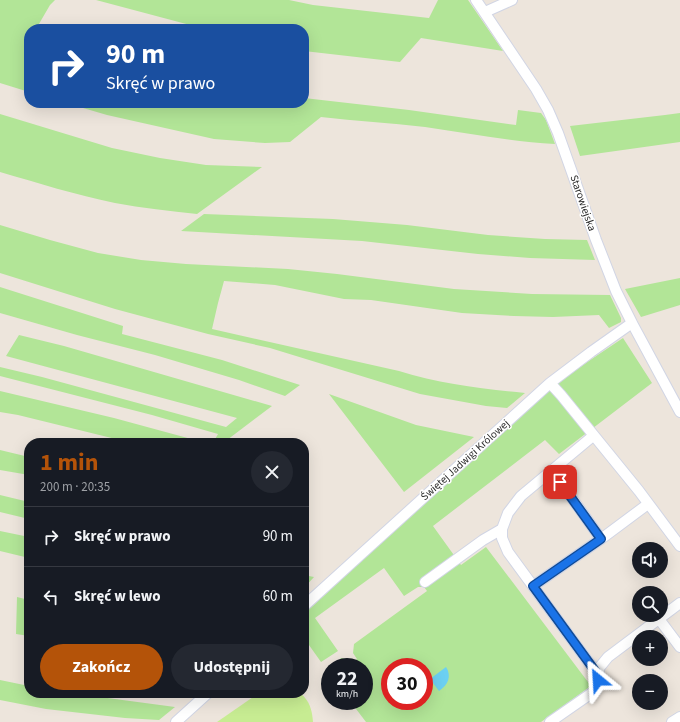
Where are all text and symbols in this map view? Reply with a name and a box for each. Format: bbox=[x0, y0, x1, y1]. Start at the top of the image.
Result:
text: 90 m bbox=[106, 34, 165, 74]
icon: right bbox=[40, 40, 92, 92]
text: Skręć w prawo bbox=[106, 71, 215, 96]
street label: Starowiejska bbox=[566, 173, 600, 233]
street label: Świętej Jadwigi Królowej bbox=[417, 416, 513, 504]
text: 1 min bbox=[40, 445, 98, 480]
button: close bbox=[251, 451, 293, 493]
pin bbox=[543, 465, 577, 499]
icon: arrive bbox=[549, 471, 571, 493]
text: 200 m · 20:35 bbox=[40, 478, 110, 496]
icon: right bbox=[40, 526, 62, 548]
text: Skręć w prawo bbox=[74, 526, 171, 547]
text: 90 m bbox=[263, 526, 293, 547]
map controls bbox=[632, 542, 668, 710]
button: sound bbox=[632, 542, 668, 578]
icon: left bbox=[40, 586, 62, 608]
text: Skręć w lewo bbox=[74, 586, 161, 607]
text: 60 m bbox=[263, 586, 293, 607]
button: search bbox=[632, 586, 668, 622]
button: + bbox=[632, 630, 668, 666]
button: Zakończ bbox=[40, 644, 163, 690]
button: Udostępnij bbox=[171, 644, 293, 690]
speed limit sign: 30 bbox=[381, 658, 433, 710]
position arrow bbox=[577, 659, 619, 701]
text: 22 bbox=[336, 665, 358, 693]
button: − bbox=[632, 674, 668, 710]
text: km/h bbox=[336, 687, 358, 701]

